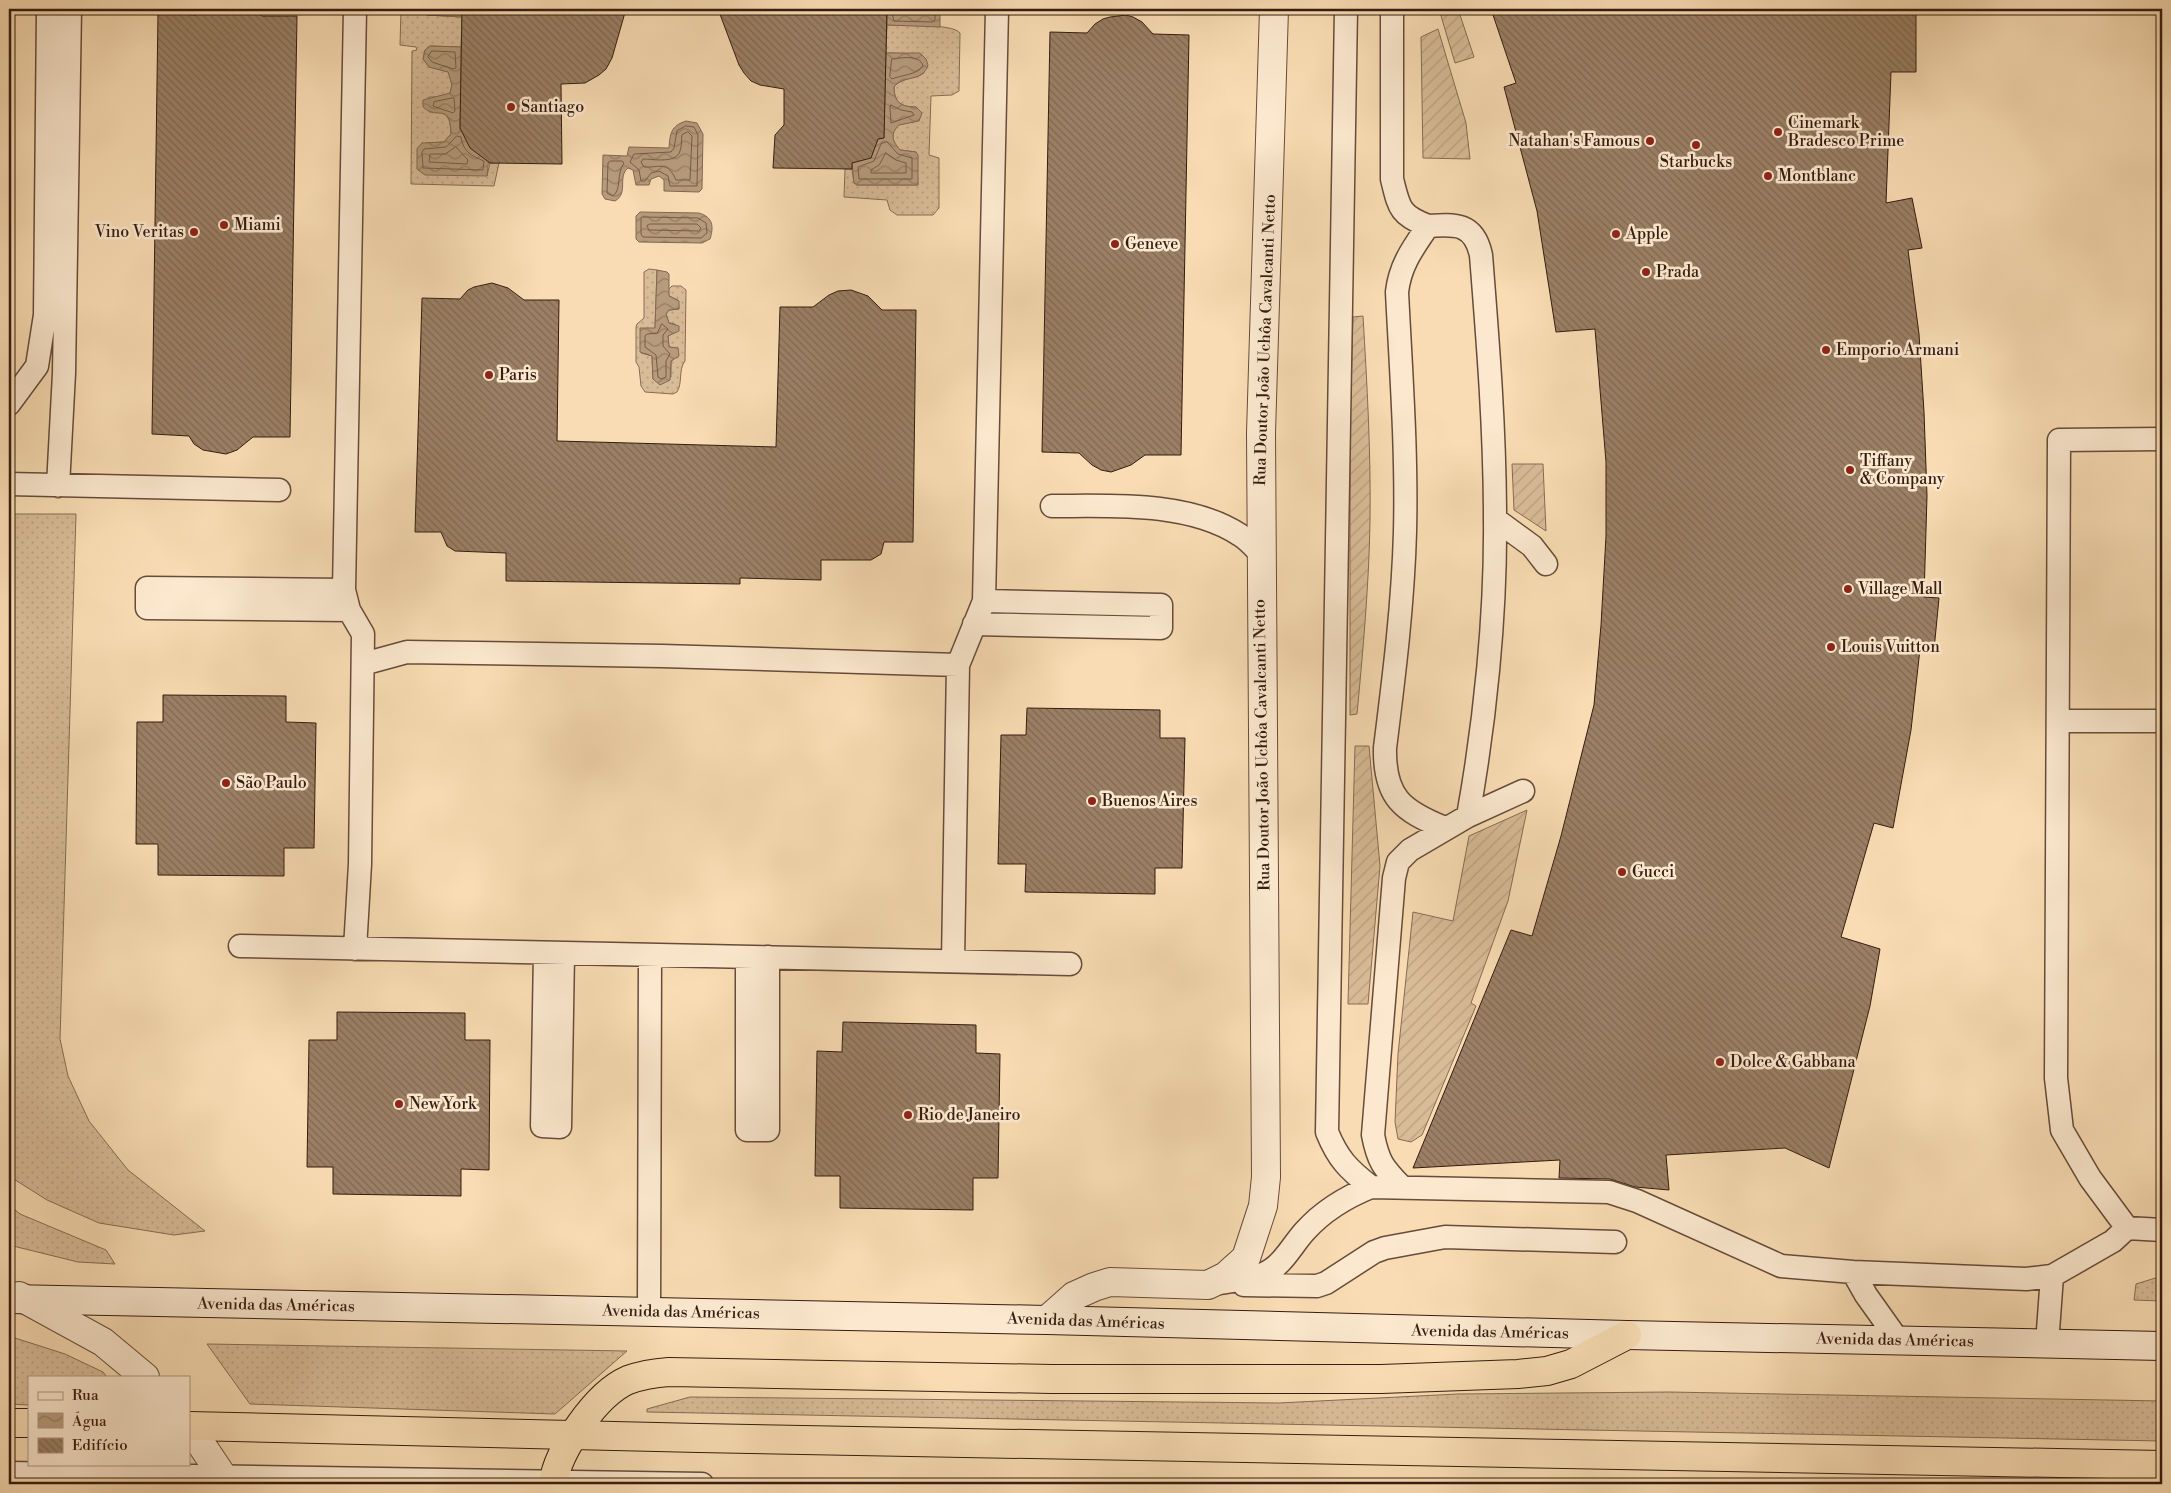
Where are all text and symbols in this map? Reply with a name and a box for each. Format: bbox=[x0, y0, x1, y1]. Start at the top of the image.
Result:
place label: Santiago bbox=[521, 97, 584, 117]
marker: Santiago bbox=[505, 101, 517, 113]
place label: Cinemark Bradesco Prime bbox=[1787, 113, 1904, 151]
marker: Cinemark Bradesco Prime bbox=[1772, 126, 1784, 138]
place label: Natahan's Famous bbox=[1508, 131, 1640, 151]
marker: Natahan's Famous bbox=[1644, 135, 1656, 147]
marker: Starbucks bbox=[1690, 139, 1702, 151]
place label: Starbucks bbox=[1660, 152, 1732, 172]
place label: Montblanc bbox=[1778, 166, 1856, 186]
marker: Montblanc bbox=[1762, 170, 1774, 182]
street label: Rua Doutor João Uchôa Cavalcanti Netto bbox=[1250, 194, 1280, 486]
place label: Miami bbox=[234, 215, 281, 235]
marker: Miami bbox=[218, 219, 230, 231]
place label: Vino Veritas bbox=[94, 222, 184, 242]
place label: Apple bbox=[1625, 224, 1668, 244]
marker: Vino Veritas bbox=[188, 226, 200, 238]
marker: Apple bbox=[1610, 228, 1622, 240]
place label: Geneve bbox=[1125, 234, 1178, 254]
marker: Geneve bbox=[1109, 238, 1121, 250]
place label: Prada bbox=[1656, 262, 1700, 282]
marker: Prada bbox=[1640, 266, 1652, 278]
place label: Emporio Armani bbox=[1836, 340, 1959, 360]
marker: Emporio Armani bbox=[1820, 344, 1832, 356]
place label: Paris bbox=[499, 365, 537, 385]
marker: Paris bbox=[483, 369, 495, 381]
place label: Tiffany & Company bbox=[1860, 451, 1945, 489]
marker: Tiffany & Company bbox=[1844, 464, 1856, 476]
place label: Village Mall bbox=[1857, 579, 1943, 599]
marker: Village Mall bbox=[1842, 583, 1854, 595]
street label: Rua Doutor João Uchôa Cavalcanti Netto bbox=[1249, 599, 1275, 891]
place label: Louis Vuitton bbox=[1841, 637, 1940, 657]
marker: Louis Vuitton bbox=[1825, 641, 1837, 653]
place label: São Paulo bbox=[236, 773, 307, 793]
marker: São Paulo bbox=[220, 777, 232, 789]
place label: Buenos Aires bbox=[1101, 791, 1197, 811]
marker: Buenos Aires bbox=[1086, 795, 1098, 807]
place label: Gucci bbox=[1632, 862, 1674, 882]
marker: Gucci bbox=[1616, 866, 1628, 878]
place label: Dolce & Gabbana bbox=[1730, 1052, 1856, 1072]
marker: Dolce & Gabbana bbox=[1714, 1056, 1726, 1068]
place label: New York bbox=[409, 1094, 478, 1114]
marker: New York bbox=[393, 1098, 405, 1110]
place label: Rio de Janeiro bbox=[918, 1105, 1021, 1125]
marker: Rio de Janeiro bbox=[902, 1109, 914, 1121]
street label: Avenida das Américas bbox=[196, 1294, 355, 1316]
street label: Avenida das Américas bbox=[601, 1301, 760, 1323]
street label: Avenida das Américas bbox=[1006, 1308, 1165, 1334]
street label: Avenida das Américas bbox=[1410, 1321, 1569, 1343]
street label: Avenida das Américas bbox=[1815, 1329, 1974, 1351]
legend bbox=[28, 1376, 190, 1466]
text: Rua bbox=[72, 1386, 99, 1405]
text: Água bbox=[71, 1411, 107, 1431]
text: Edifício bbox=[72, 1436, 128, 1455]

